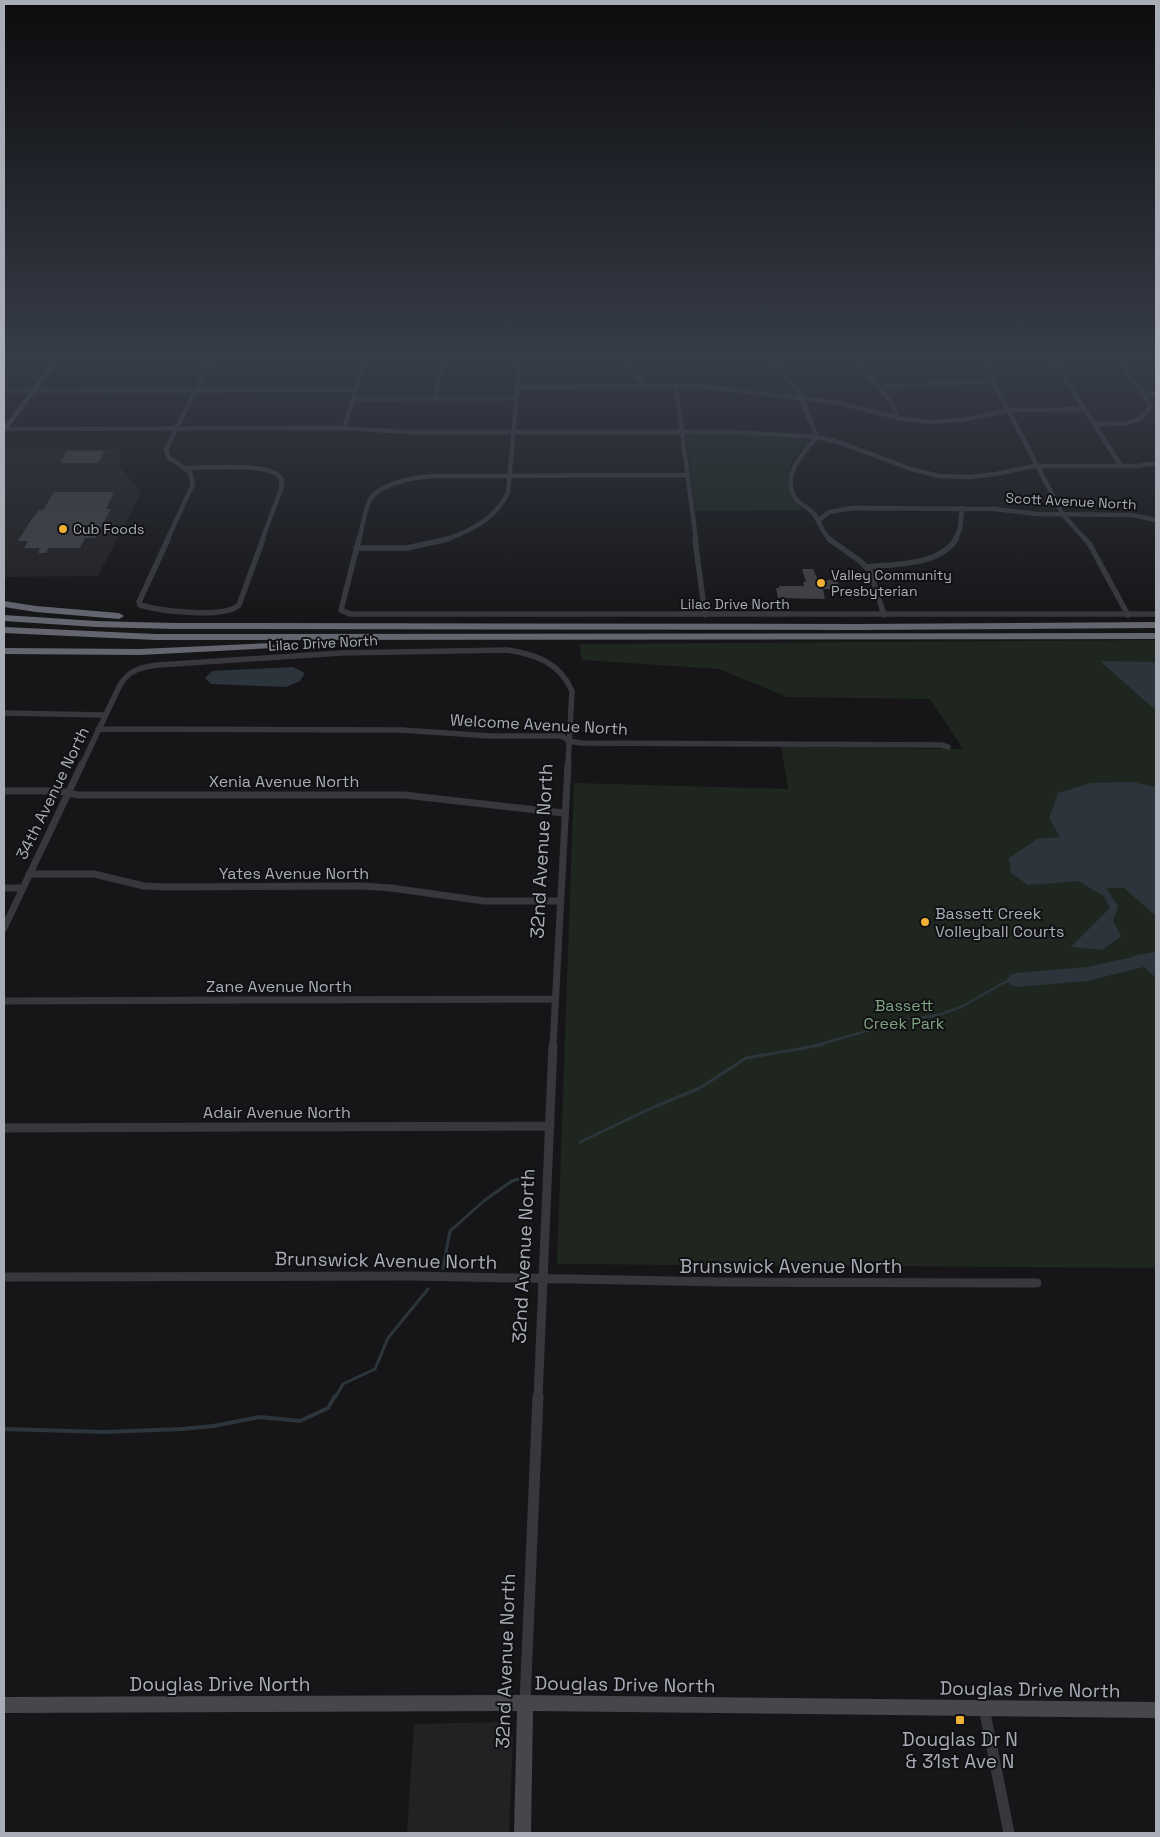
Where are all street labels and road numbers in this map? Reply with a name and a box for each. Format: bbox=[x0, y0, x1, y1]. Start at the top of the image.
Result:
street label: Scott Avenue North bbox=[1005, 489, 1137, 513]
street label: Lilac Drive North bbox=[680, 595, 790, 613]
street label: Lilac Drive North bbox=[268, 631, 378, 655]
street label: Welcome Avenue North bbox=[449, 709, 628, 740]
street label: 34th Avenue North bbox=[11, 723, 94, 863]
street label: 32nd Avenue North bbox=[524, 763, 559, 939]
street label: Xenia Avenue North bbox=[209, 771, 359, 792]
street label: Yates Avenue North bbox=[219, 863, 369, 884]
street label: Zane Avenue North bbox=[206, 976, 352, 997]
street label: Adair Avenue North bbox=[203, 1102, 351, 1123]
street label: 32nd Avenue North bbox=[506, 1168, 541, 1344]
street label: Brunswick Avenue North bbox=[274, 1246, 498, 1275]
street label: Brunswick Avenue North bbox=[680, 1254, 902, 1279]
street label: 32nd Avenue North bbox=[490, 1573, 521, 1749]
street label: Douglas Drive North bbox=[534, 1670, 716, 1699]
street label: Douglas Drive North bbox=[130, 1672, 310, 1697]
street label: Douglas Drive North bbox=[939, 1675, 1121, 1704]

